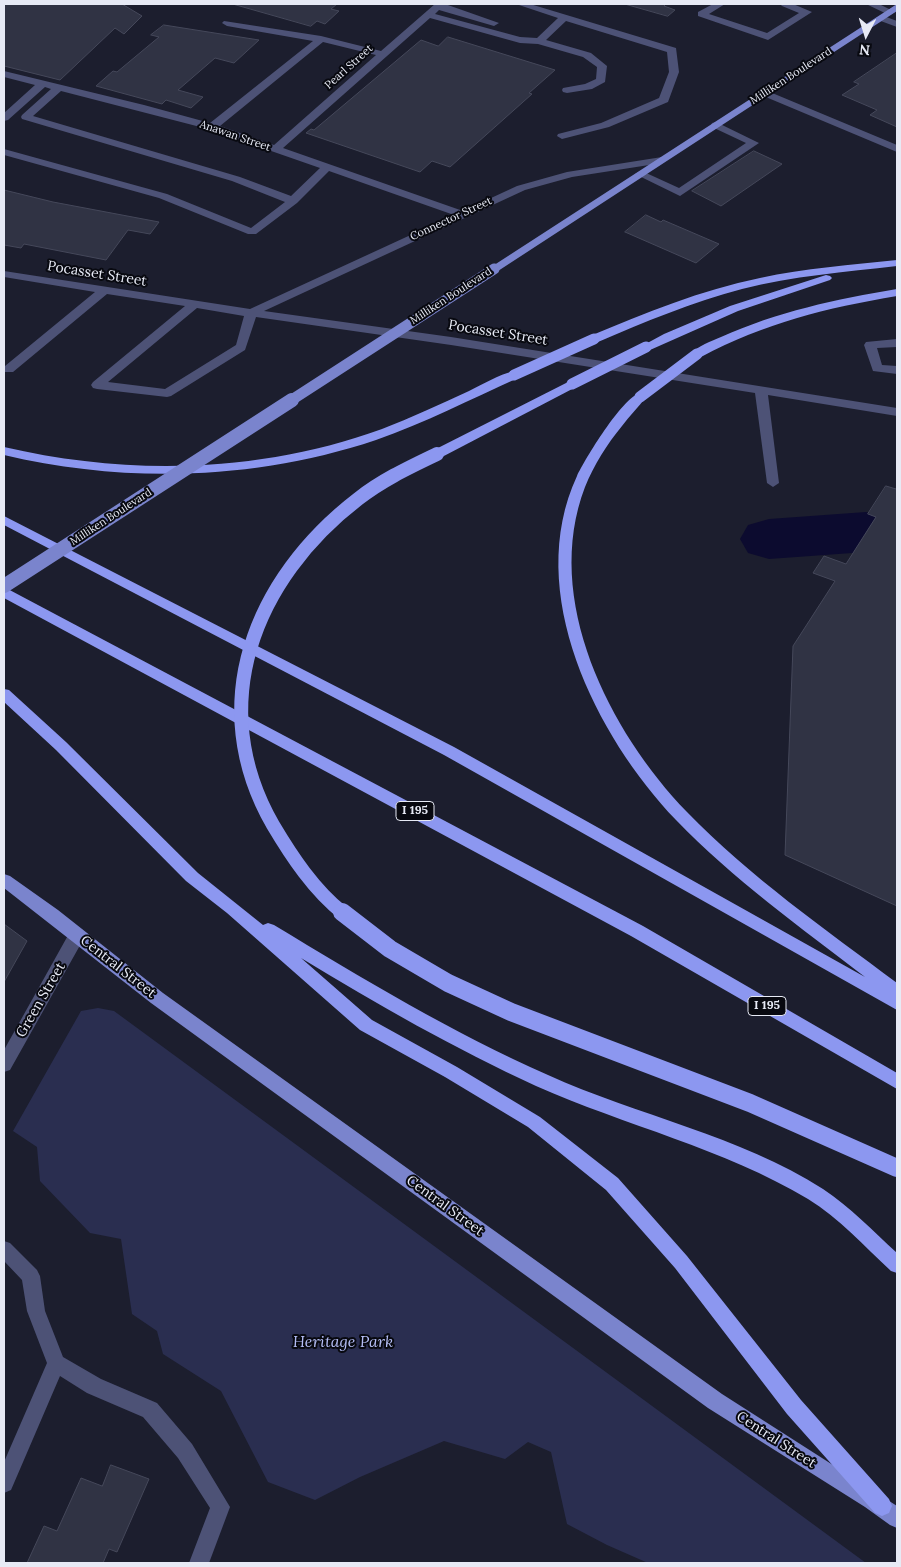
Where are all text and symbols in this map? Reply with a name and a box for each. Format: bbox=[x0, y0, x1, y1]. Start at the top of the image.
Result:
north arrow bbox=[841, 10, 891, 60]
text: N bbox=[859, 41, 871, 59]
street label: Pearl Street bbox=[322, 42, 376, 92]
street label: Milliken Boulevard bbox=[748, 45, 834, 107]
street label: Anawan Street bbox=[198, 118, 272, 154]
street label: Connector Street bbox=[408, 194, 494, 244]
street label: Pocasset Street bbox=[46, 258, 148, 290]
street label: Milliken Boulevard bbox=[408, 265, 494, 327]
street label: Pocasset Street bbox=[447, 317, 549, 349]
street label: Milliken Boulevard bbox=[68, 486, 154, 548]
road number: I 195 bbox=[396, 801, 434, 820]
street label: Central Street bbox=[77, 932, 159, 1002]
street label: Green Street bbox=[13, 960, 69, 1040]
road number: I 195 bbox=[748, 996, 786, 1016]
street label: Central Street bbox=[403, 1172, 487, 1240]
park label: Heritage Park bbox=[293, 1332, 393, 1352]
street label: Central Street bbox=[733, 1408, 819, 1472]

